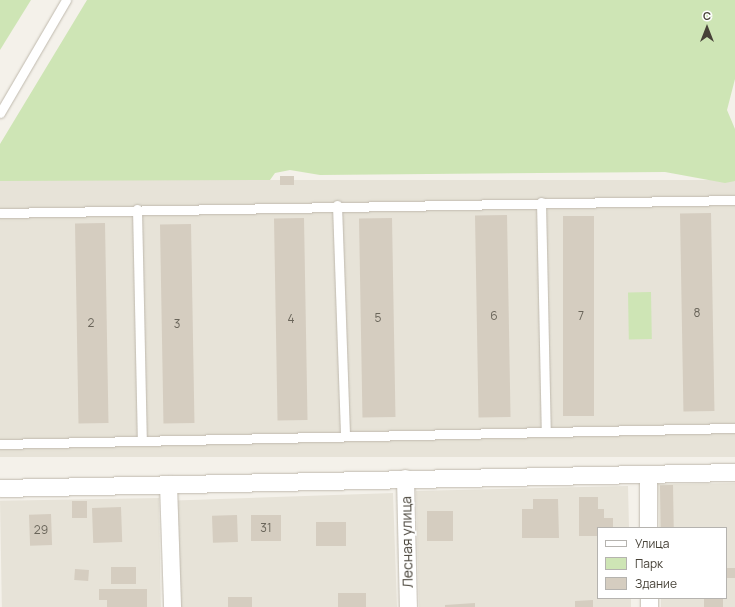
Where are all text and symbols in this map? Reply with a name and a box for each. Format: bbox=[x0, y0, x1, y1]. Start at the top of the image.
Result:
north arrow bbox=[687, 8, 727, 48]
text: С bbox=[703, 8, 711, 23]
house number: 8 bbox=[694, 306, 700, 320]
house number: 6 bbox=[490, 309, 498, 323]
house number: 7 bbox=[578, 309, 584, 323]
house number: 5 bbox=[375, 311, 381, 325]
house number: 4 bbox=[287, 312, 295, 326]
house number: 2 bbox=[88, 316, 94, 330]
house number: 3 bbox=[174, 317, 180, 331]
street label: Лесная улица bbox=[398, 496, 416, 588]
house number: 31 bbox=[260, 521, 272, 535]
house number: 29 bbox=[34, 523, 48, 537]
legend bbox=[597, 527, 727, 599]
text: Улица bbox=[635, 535, 669, 552]
text: Парк bbox=[635, 555, 663, 572]
text: Здание bbox=[635, 575, 677, 592]

